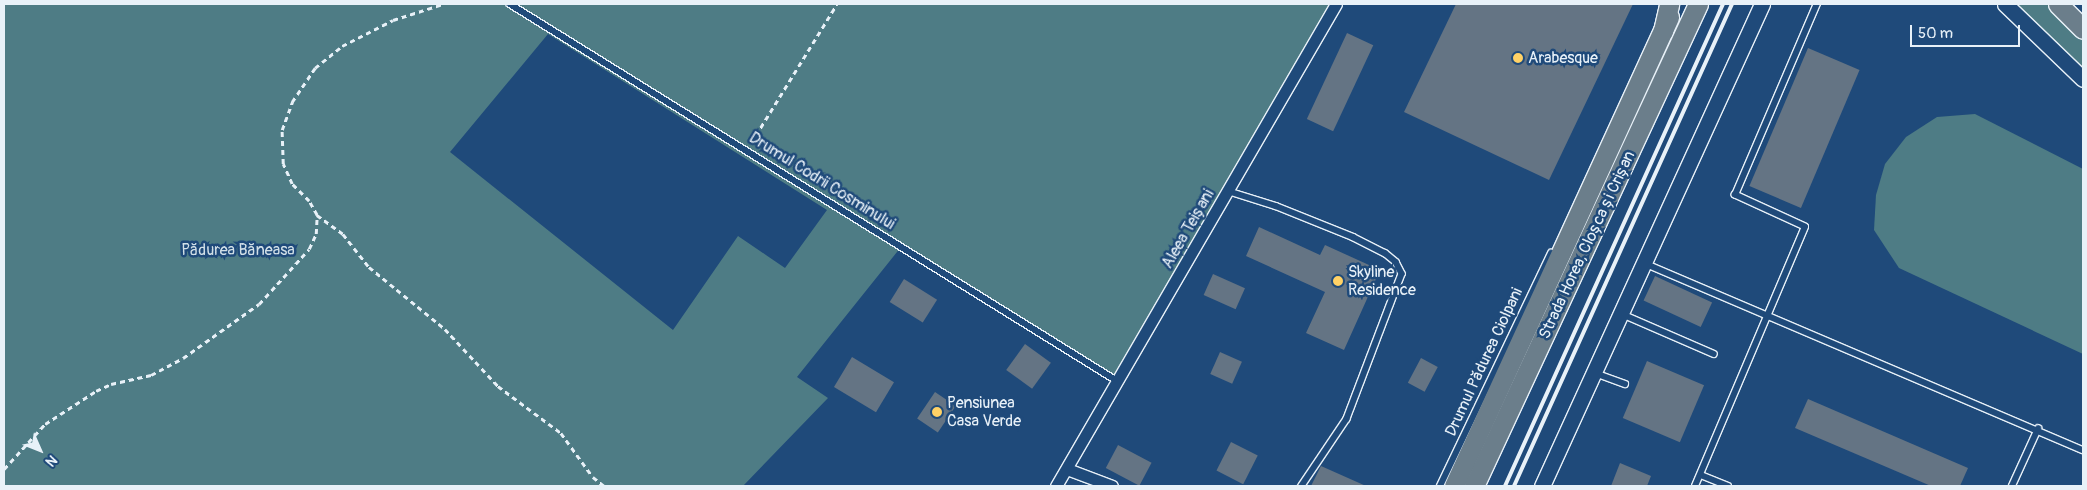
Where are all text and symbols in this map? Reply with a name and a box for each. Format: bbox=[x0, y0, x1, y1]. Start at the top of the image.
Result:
scale bar bbox=[1912, 15, 2022, 47]
text: 50 m bbox=[1918, 24, 1953, 43]
place label: Arabesque bbox=[1528, 48, 1598, 68]
marker: Arabesque bbox=[1512, 52, 1524, 64]
street label: Drumul Codrii Cosminului bbox=[746, 128, 898, 234]
street label: Strada Horea, Cloșca și Crișan bbox=[1535, 148, 1639, 342]
street label: Aleea Teișani bbox=[1158, 186, 1218, 272]
park label: Pădurea Băneasa bbox=[181, 240, 295, 260]
place label: Skyline Residence bbox=[1348, 262, 1416, 300]
marker: Skyline Residence bbox=[1332, 275, 1344, 287]
street label: Drumul Pădurea Ciolpani bbox=[1441, 285, 1527, 439]
place label: Pensiunea Casa Verde bbox=[947, 393, 1021, 431]
marker: Pensiunea Casa Verde bbox=[931, 406, 943, 418]
north arrow bbox=[15, 425, 65, 475]
text: N bbox=[42, 451, 61, 470]

